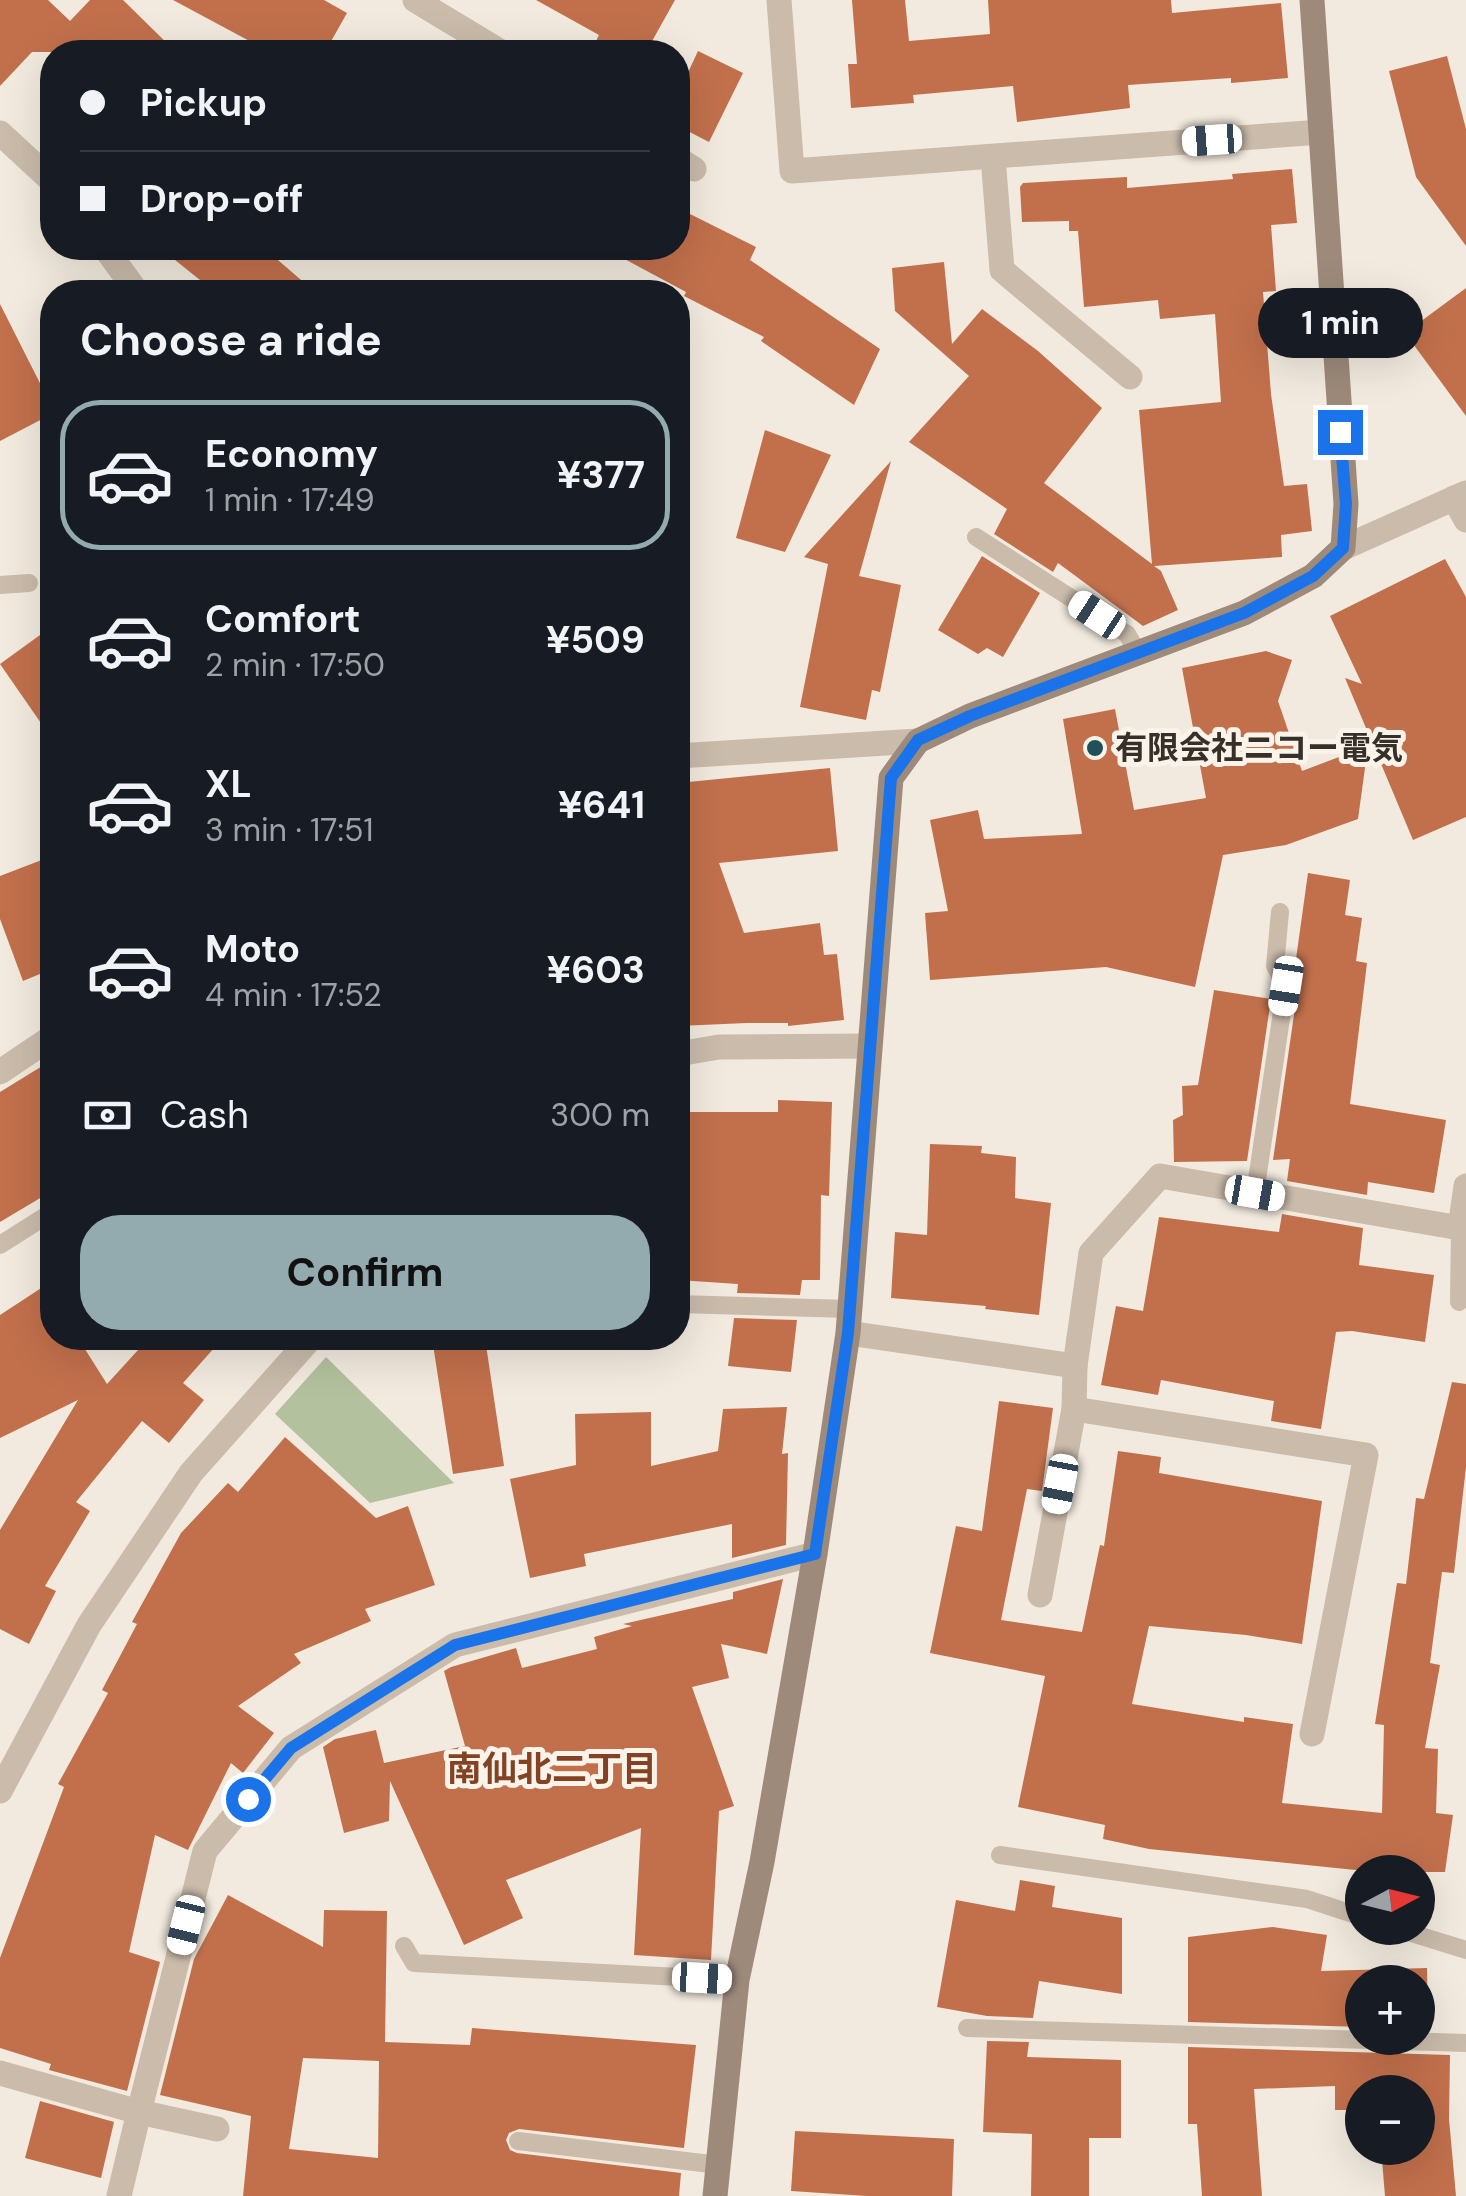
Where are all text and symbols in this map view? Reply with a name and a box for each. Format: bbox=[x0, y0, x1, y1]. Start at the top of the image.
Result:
text: Pickup bbox=[140, 78, 267, 128]
car bbox=[1181, 123, 1243, 157]
text: Drop-off bbox=[140, 174, 303, 224]
callout: 1 min bbox=[1258, 287, 1422, 357]
text: 1 min bbox=[1302, 302, 1379, 344]
text: Choose a ride bbox=[80, 310, 382, 369]
route end bbox=[1318, 410, 1363, 455]
text: Economy bbox=[205, 429, 378, 479]
icon: car bbox=[85, 430, 175, 520]
text: ¥377 bbox=[557, 450, 645, 500]
text: 1 min · 17:49 bbox=[205, 479, 374, 521]
car bbox=[1064, 586, 1130, 644]
text: Comfort bbox=[205, 594, 361, 644]
icon: car bbox=[85, 595, 175, 685]
text: ¥509 bbox=[546, 615, 645, 665]
text: 2 min · 17:50 bbox=[205, 644, 385, 686]
place label: 有限会社ニコー電気 bbox=[1115, 727, 1403, 769]
marker: 有限会社ニコー電気 bbox=[1084, 737, 1106, 759]
text: XL bbox=[205, 759, 252, 809]
icon: car bbox=[85, 760, 175, 850]
text: ¥641 bbox=[558, 780, 645, 830]
text: 3 min · 17:51 bbox=[205, 809, 373, 851]
text: Moto bbox=[205, 924, 300, 974]
icon: car bbox=[85, 925, 175, 1015]
text: ¥603 bbox=[547, 945, 645, 995]
car bbox=[1266, 954, 1306, 1018]
text: 4 min · 17:52 bbox=[205, 974, 382, 1016]
icon: cash bbox=[80, 1088, 135, 1143]
text: Cash bbox=[160, 1090, 249, 1140]
text: 300 m bbox=[550, 1094, 650, 1136]
car bbox=[1223, 1173, 1287, 1213]
button: Confirm bbox=[80, 1215, 650, 1330]
car bbox=[1040, 1452, 1080, 1516]
district label: 南仙北二丁目 bbox=[447, 1746, 657, 1792]
route start bbox=[226, 1777, 271, 1822]
north arrow bbox=[1345, 1855, 1435, 1945]
map controls bbox=[1345, 1855, 1435, 2165]
car bbox=[164, 1892, 208, 1958]
car bbox=[671, 1961, 733, 1995]
button: + bbox=[1345, 1965, 1435, 2055]
button: − bbox=[1345, 2075, 1435, 2165]

